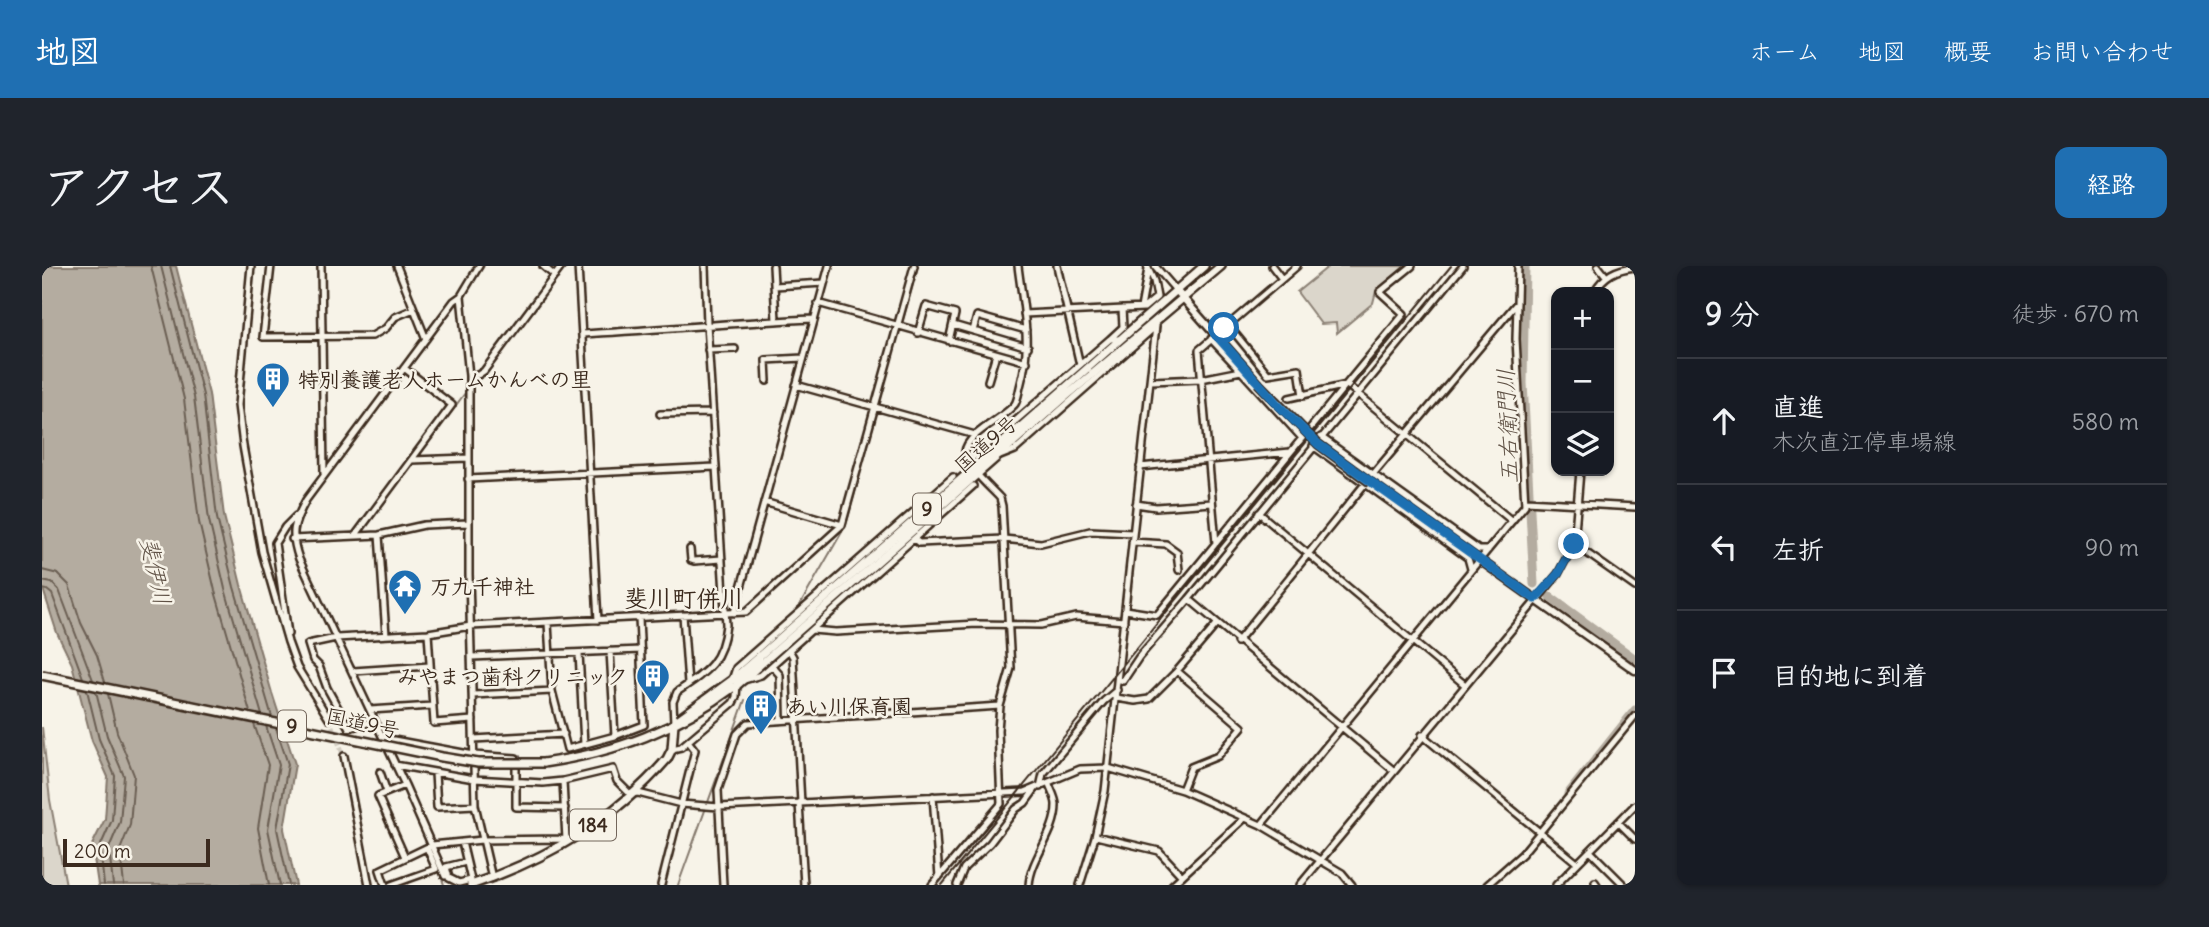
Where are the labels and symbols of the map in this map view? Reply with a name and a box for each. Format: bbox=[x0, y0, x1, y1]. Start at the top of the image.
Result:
route start bbox=[1208, 312, 1239, 343]
building icon: 特別養護老人ホームかんべの里 bbox=[254, 360, 292, 409]
place label: 特別養護老人ホームかんべの里 bbox=[298, 366, 592, 393]
water label: 五右衛門川 bbox=[1491, 368, 1523, 484]
street label: 国道9号 bbox=[949, 409, 1023, 479]
road number: 9 bbox=[913, 494, 941, 524]
route end bbox=[1558, 528, 1589, 559]
water label: 斐伊川 bbox=[134, 534, 178, 608]
temple icon: 万九千神社 bbox=[386, 567, 424, 616]
place label: 万九千神社 bbox=[430, 573, 535, 600]
district label: 斐川町併川 bbox=[624, 583, 744, 613]
building icon: みやまつ歯科クリニック bbox=[634, 657, 672, 706]
place label: みやまつ歯科クリニック bbox=[397, 663, 628, 690]
building icon: あい川保育園 bbox=[742, 687, 780, 736]
place label: あい川保育園 bbox=[786, 693, 912, 720]
street label: 国道9号 bbox=[323, 702, 403, 744]
road number: 9 bbox=[278, 710, 306, 741]
road number: 184 bbox=[570, 810, 616, 840]
scale bar bbox=[63, 836, 210, 868]

